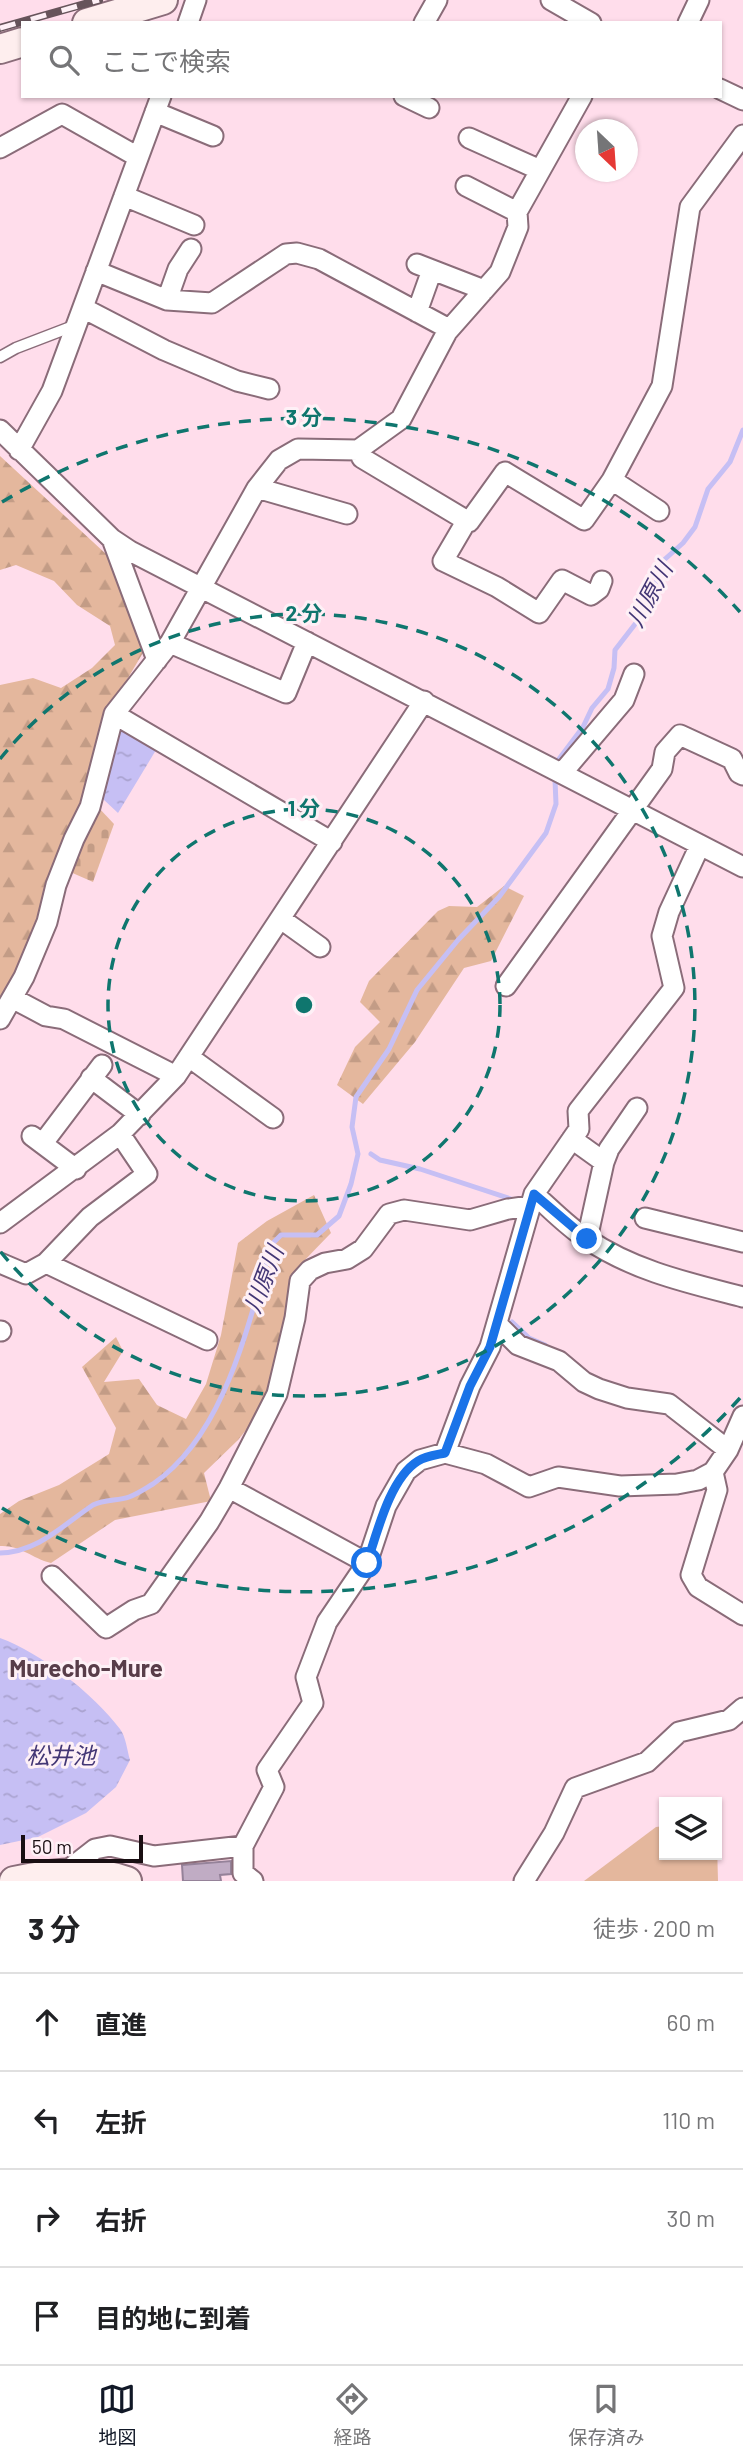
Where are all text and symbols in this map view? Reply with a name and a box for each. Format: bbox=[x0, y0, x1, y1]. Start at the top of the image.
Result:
search box bbox=[21, 21, 722, 98]
icon: search bbox=[45, 41, 83, 79]
text: ここで検索 bbox=[101, 45, 231, 76]
north arrow bbox=[575, 119, 638, 182]
text: 3 分 bbox=[286, 404, 322, 429]
water label: 川原川 bbox=[620, 554, 679, 631]
text: 2 分 bbox=[286, 600, 322, 625]
text: 1 分 bbox=[288, 795, 320, 820]
centre of rings bbox=[292, 993, 316, 1017]
route end bbox=[571, 1223, 602, 1254]
water label: 川原川 bbox=[238, 1239, 290, 1316]
route start bbox=[351, 1547, 382, 1578]
district label: Murecho-Mure bbox=[9, 1653, 163, 1682]
water label: 松井池 bbox=[27, 1741, 98, 1769]
map controls bbox=[659, 1797, 722, 1860]
button: layers bbox=[659, 1797, 722, 1860]
scale bar bbox=[21, 1832, 144, 1864]
text: 50 m bbox=[32, 1835, 72, 1858]
text: 3 分 bbox=[28, 1910, 80, 1946]
text: 徒歩 · 200 m bbox=[593, 1914, 715, 1942]
icon: ahead bbox=[28, 2003, 66, 2041]
text: 直進 bbox=[95, 2008, 147, 2039]
text: 60 m bbox=[667, 2008, 715, 2036]
icon: left bbox=[28, 2101, 66, 2139]
text: 左折 bbox=[95, 2106, 147, 2137]
text: 110 m bbox=[662, 2106, 715, 2134]
icon: right bbox=[28, 2199, 66, 2237]
text: 右折 bbox=[95, 2204, 147, 2235]
text: 30 m bbox=[667, 2204, 715, 2232]
icon: arrive bbox=[28, 2297, 66, 2335]
text: 目的地に到着 bbox=[95, 2302, 251, 2333]
tab: 地図 bbox=[98, 2380, 137, 2449]
tab: 経路 bbox=[333, 2380, 372, 2449]
tab: 保存済み bbox=[568, 2380, 645, 2449]

